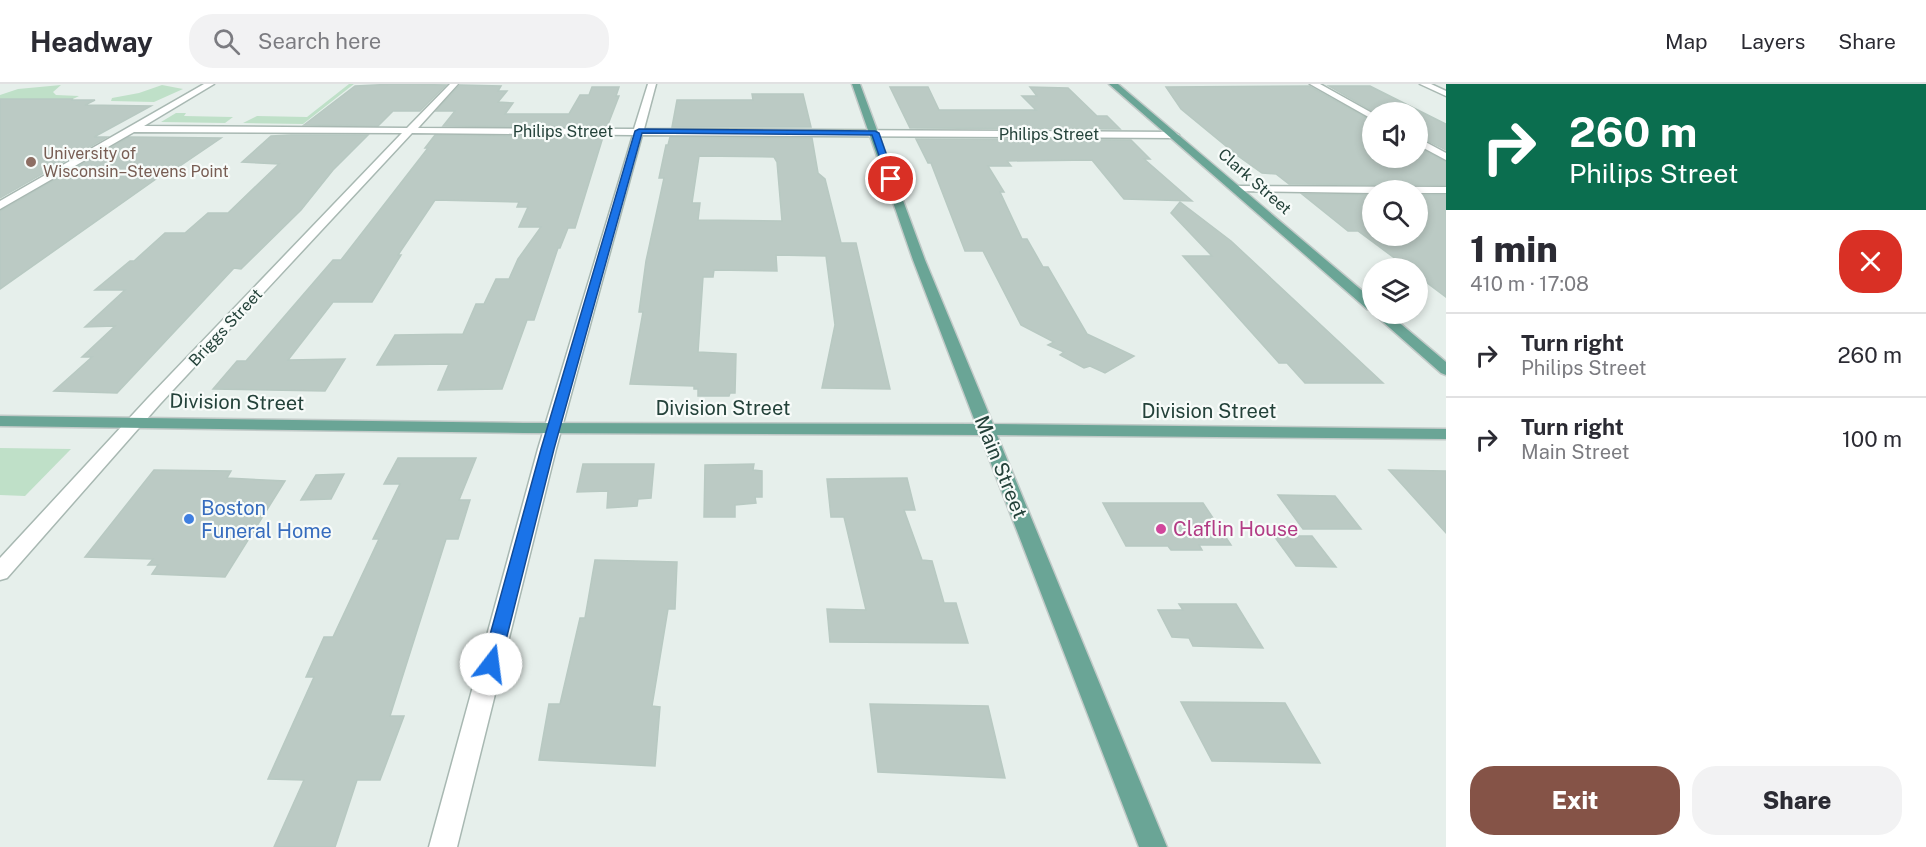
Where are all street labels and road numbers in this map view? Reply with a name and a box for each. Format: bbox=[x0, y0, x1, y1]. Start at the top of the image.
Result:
street label: Philips Street bbox=[513, 122, 613, 141]
street label: Philips Street bbox=[999, 125, 1099, 144]
street label: Clark Street bbox=[1214, 145, 1295, 218]
street label: Briggs Street bbox=[185, 285, 266, 370]
street label: Division Street bbox=[169, 389, 305, 415]
street label: Division Street bbox=[655, 396, 791, 420]
street label: Division Street bbox=[1141, 399, 1277, 423]
street label: Main Street bbox=[970, 412, 1032, 522]

